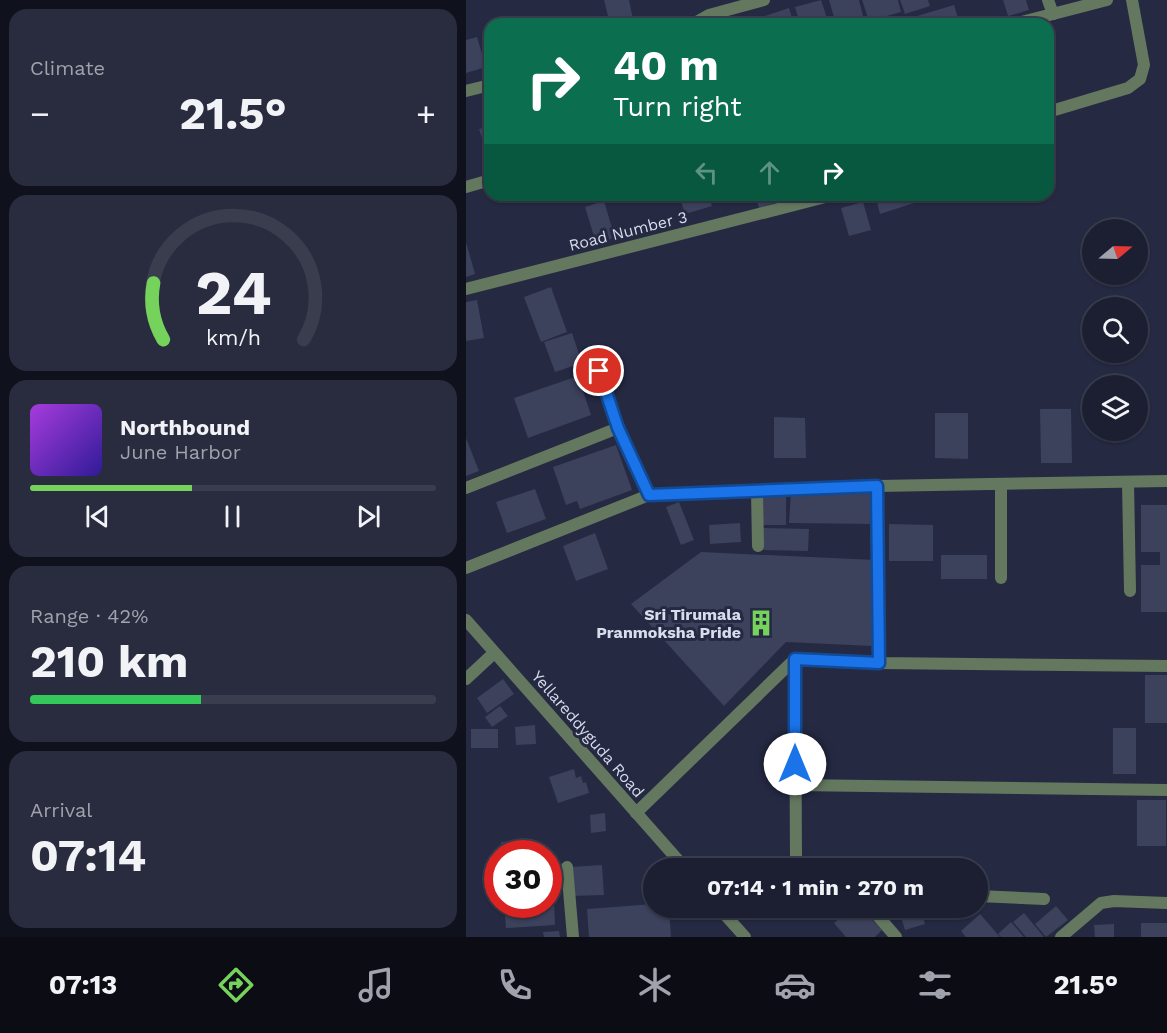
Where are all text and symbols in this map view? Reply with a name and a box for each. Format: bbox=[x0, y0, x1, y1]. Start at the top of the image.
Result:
text: 40 m bbox=[613, 41, 719, 90]
icon: right bbox=[514, 42, 592, 120]
text: Climate bbox=[30, 56, 105, 80]
text: 21.5° bbox=[179, 87, 287, 140]
text: Turn right bbox=[613, 91, 742, 123]
text: − bbox=[30, 94, 50, 133]
text: + bbox=[416, 94, 436, 133]
icon: left bbox=[690, 156, 723, 189]
icon: ahead bbox=[753, 156, 786, 189]
icon: right bbox=[816, 156, 849, 189]
street label: Road Number 3 bbox=[567, 207, 689, 255]
north arrow bbox=[1082, 219, 1148, 285]
map controls bbox=[1082, 219, 1148, 441]
text: 24 bbox=[195, 256, 271, 329]
button: search bbox=[1082, 297, 1148, 363]
text: km/h bbox=[205, 325, 261, 350]
pin bbox=[573, 345, 624, 396]
icon: arrive bbox=[582, 354, 615, 387]
button: layers bbox=[1082, 375, 1148, 441]
text: Northbound bbox=[120, 415, 250, 440]
text: June Harbor bbox=[120, 440, 241, 464]
icon: previous bbox=[81, 500, 114, 533]
icon: pause bbox=[216, 500, 249, 533]
icon: next bbox=[352, 500, 385, 533]
text: Range · 42% bbox=[30, 604, 148, 628]
place label: Sri Tirumala Pranmoksha Pride bbox=[596, 605, 742, 642]
building icon: Sri Tirumala Pranmoksha Pride bbox=[746, 608, 776, 638]
text: 210 km bbox=[30, 635, 188, 688]
street label: Yellareddyguda Road bbox=[528, 667, 648, 801]
position arrow bbox=[763, 732, 827, 796]
text: Arrival bbox=[30, 798, 92, 822]
text: 07:14 bbox=[30, 829, 146, 882]
speed limit sign: 30 bbox=[484, 840, 562, 918]
text: 07:14 · 1 min · 270 m bbox=[707, 875, 924, 900]
icon: directions bbox=[215, 964, 257, 1006]
icon: music bbox=[355, 964, 397, 1006]
icon: phone bbox=[494, 964, 536, 1006]
icon: climate bbox=[634, 964, 676, 1006]
icon: car bbox=[774, 964, 816, 1006]
icon: filters bbox=[914, 964, 956, 1006]
text: 07:13 bbox=[49, 969, 117, 1001]
text: 21.5° bbox=[1053, 969, 1118, 1001]

